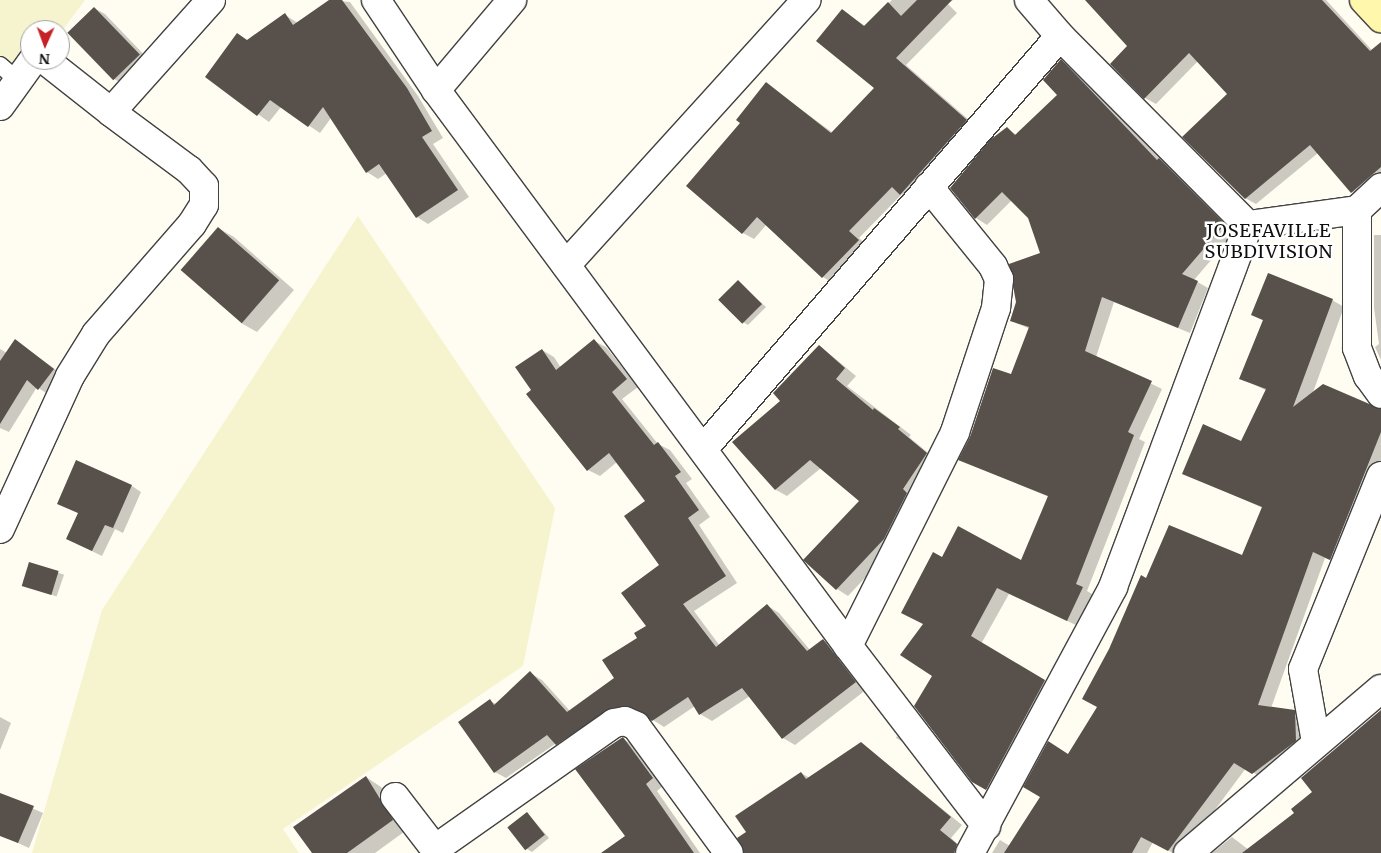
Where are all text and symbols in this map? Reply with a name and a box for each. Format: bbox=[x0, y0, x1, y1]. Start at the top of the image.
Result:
north arrow bbox=[20, 20, 70, 70]
text: N bbox=[39, 50, 50, 68]
district label: JOSEFAVILLE SUBDIVISION bbox=[1203, 221, 1335, 264]

